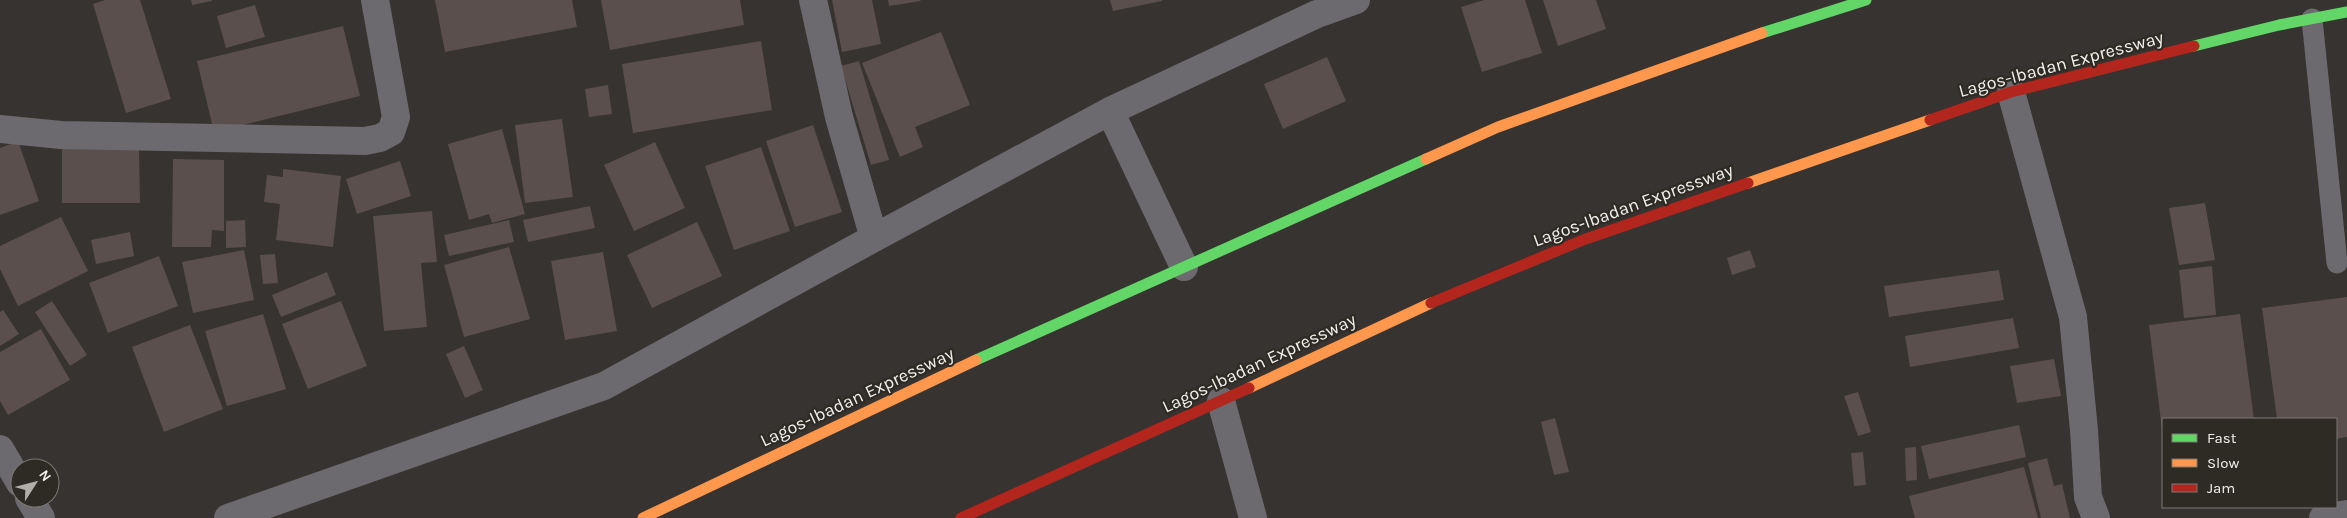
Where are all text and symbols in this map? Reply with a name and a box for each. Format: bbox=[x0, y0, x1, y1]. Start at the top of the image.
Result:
street label: Lagos-Ibadan Expressway bbox=[1956, 26, 2166, 102]
street label: Lagos-Ibadan Expressway bbox=[1530, 158, 1737, 251]
street label: Lagos-Ibadan Expressway bbox=[1159, 308, 1360, 418]
street label: Lagos-Ibadan Expressway bbox=[757, 342, 958, 452]
legend bbox=[2162, 418, 2337, 508]
text: Fast bbox=[2207, 429, 2237, 447]
text: Slow bbox=[2207, 454, 2239, 472]
north arrow bbox=[10, 458, 60, 508]
text: N bbox=[35, 467, 55, 485]
text: Jam bbox=[2207, 479, 2235, 497]

